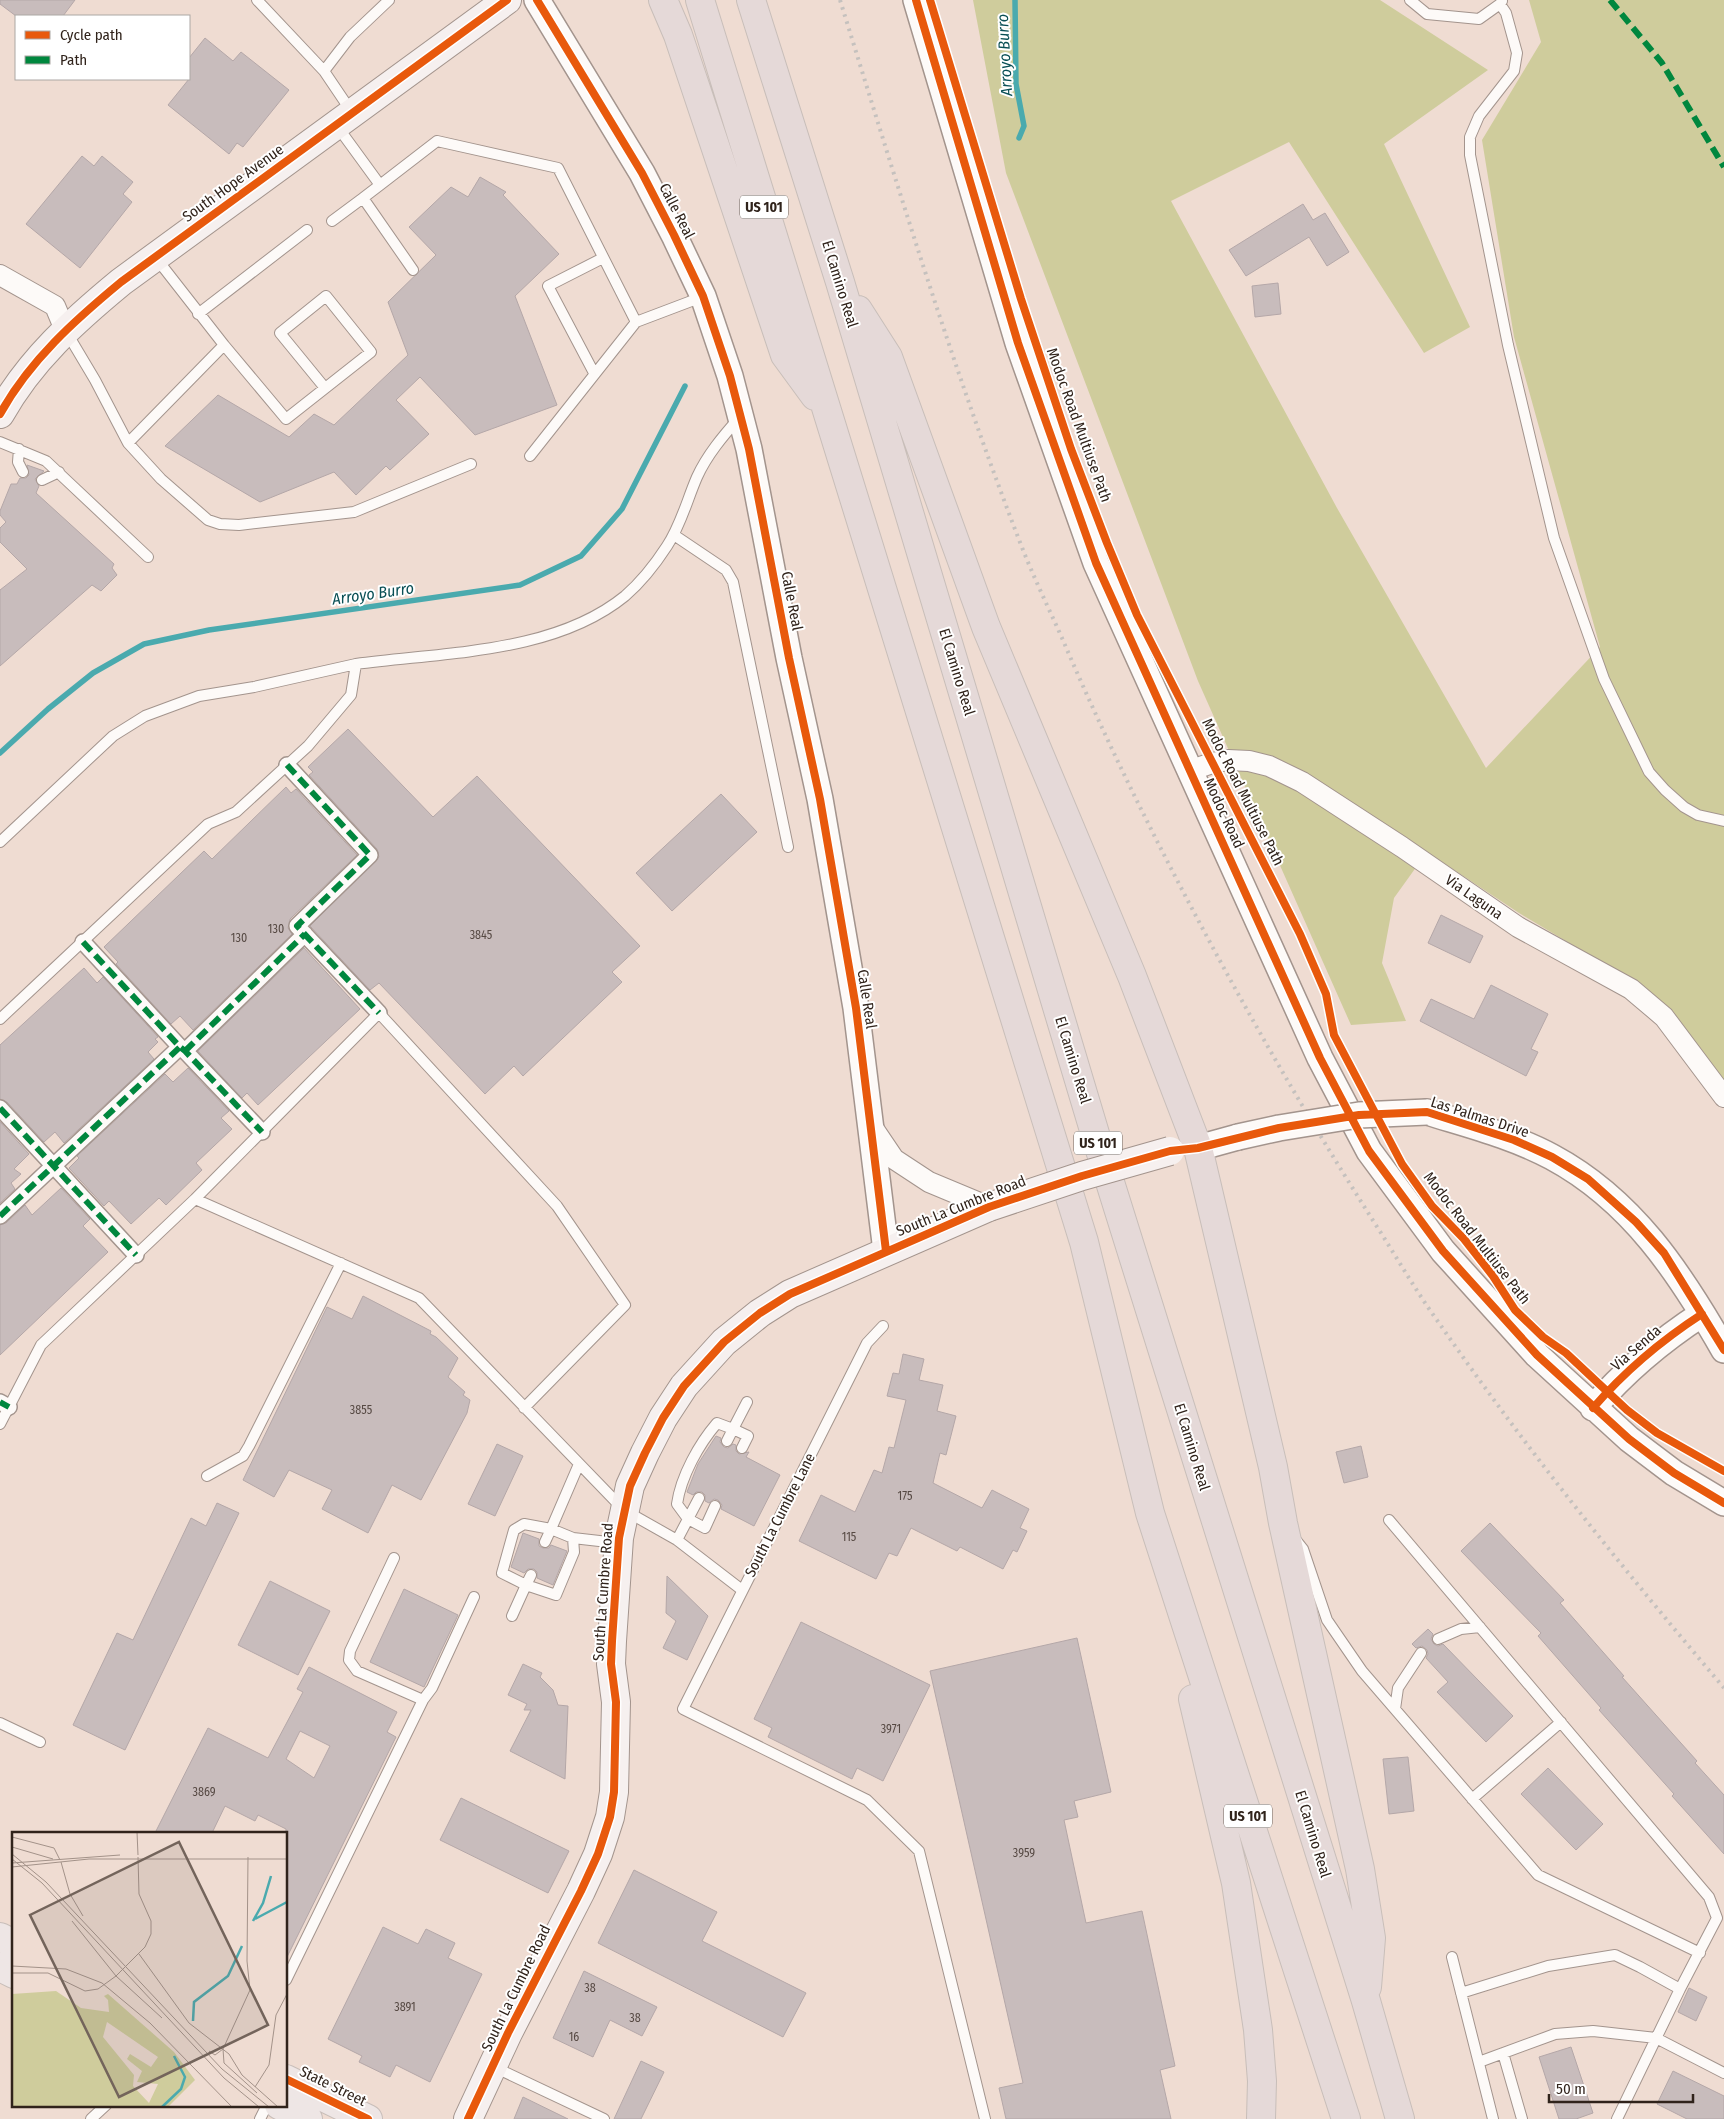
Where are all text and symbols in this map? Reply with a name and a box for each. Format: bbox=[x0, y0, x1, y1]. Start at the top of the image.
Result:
water label: Arroyo Burro bbox=[993, 13, 1016, 98]
legend bbox=[15, 15, 190, 80]
text: Cycle path bbox=[60, 26, 123, 44]
text: Path bbox=[60, 51, 87, 69]
street label: South Hope Avenue bbox=[179, 140, 287, 226]
street label: Calle Real bbox=[655, 180, 699, 242]
road number: US 101 bbox=[740, 196, 788, 218]
street label: El Camino Real bbox=[818, 238, 862, 330]
street label: Modoc Road Multiuse Path bbox=[1043, 346, 1115, 504]
street label: Calle Real bbox=[777, 570, 807, 632]
water label: Arroyo Burro bbox=[330, 578, 415, 609]
street label: El Camino Real bbox=[935, 626, 979, 718]
street label: Modoc Road Multiuse Path bbox=[1198, 715, 1288, 869]
street label: Modoc Road bbox=[1200, 775, 1248, 851]
street label: Via Laguna bbox=[1442, 871, 1506, 923]
house number: 130 bbox=[268, 922, 284, 936]
house number: 3845 bbox=[470, 928, 493, 942]
house number: 130 bbox=[231, 931, 247, 945]
street label: Calle Real bbox=[853, 968, 881, 1030]
street label: El Camino Real bbox=[1051, 1014, 1095, 1106]
street label: Las Palmas Drive bbox=[1429, 1093, 1531, 1141]
road number: US 101 bbox=[1074, 1132, 1122, 1154]
street label: Modoc Road Multiuse Path bbox=[1420, 1168, 1534, 1308]
street label: South La Cumbre Road bbox=[893, 1172, 1029, 1240]
street label: Via Senda bbox=[1607, 1321, 1665, 1375]
street label: El Camino Real bbox=[1170, 1401, 1214, 1493]
house number: 3855 bbox=[350, 1403, 373, 1417]
street label: South La Cumbre Lane bbox=[741, 1450, 819, 1580]
house number: 175 bbox=[898, 1489, 913, 1503]
street label: South La Cumbre Road bbox=[589, 1522, 617, 1662]
house number: 115 bbox=[842, 1530, 857, 1544]
house number: 3971 bbox=[881, 1722, 901, 1736]
house number: 3869 bbox=[192, 1785, 216, 1799]
street label: El Camino Real bbox=[1291, 1788, 1335, 1880]
road number: US 101 bbox=[1224, 1804, 1272, 1828]
inset map bbox=[12, 1832, 288, 2106]
house number: 3959 bbox=[1013, 1846, 1035, 1860]
street label: South La Cumbre Road bbox=[478, 1922, 554, 2054]
house number: 38 bbox=[584, 1981, 596, 1995]
house number: 3891 bbox=[394, 2000, 416, 2014]
house number: 38 bbox=[629, 2011, 641, 2025]
house number: 16 bbox=[569, 2030, 579, 2044]
street label: State Street bbox=[297, 2062, 369, 2110]
scale bar bbox=[1549, 2072, 1693, 2104]
text: 50 m bbox=[1556, 2080, 1586, 2098]

